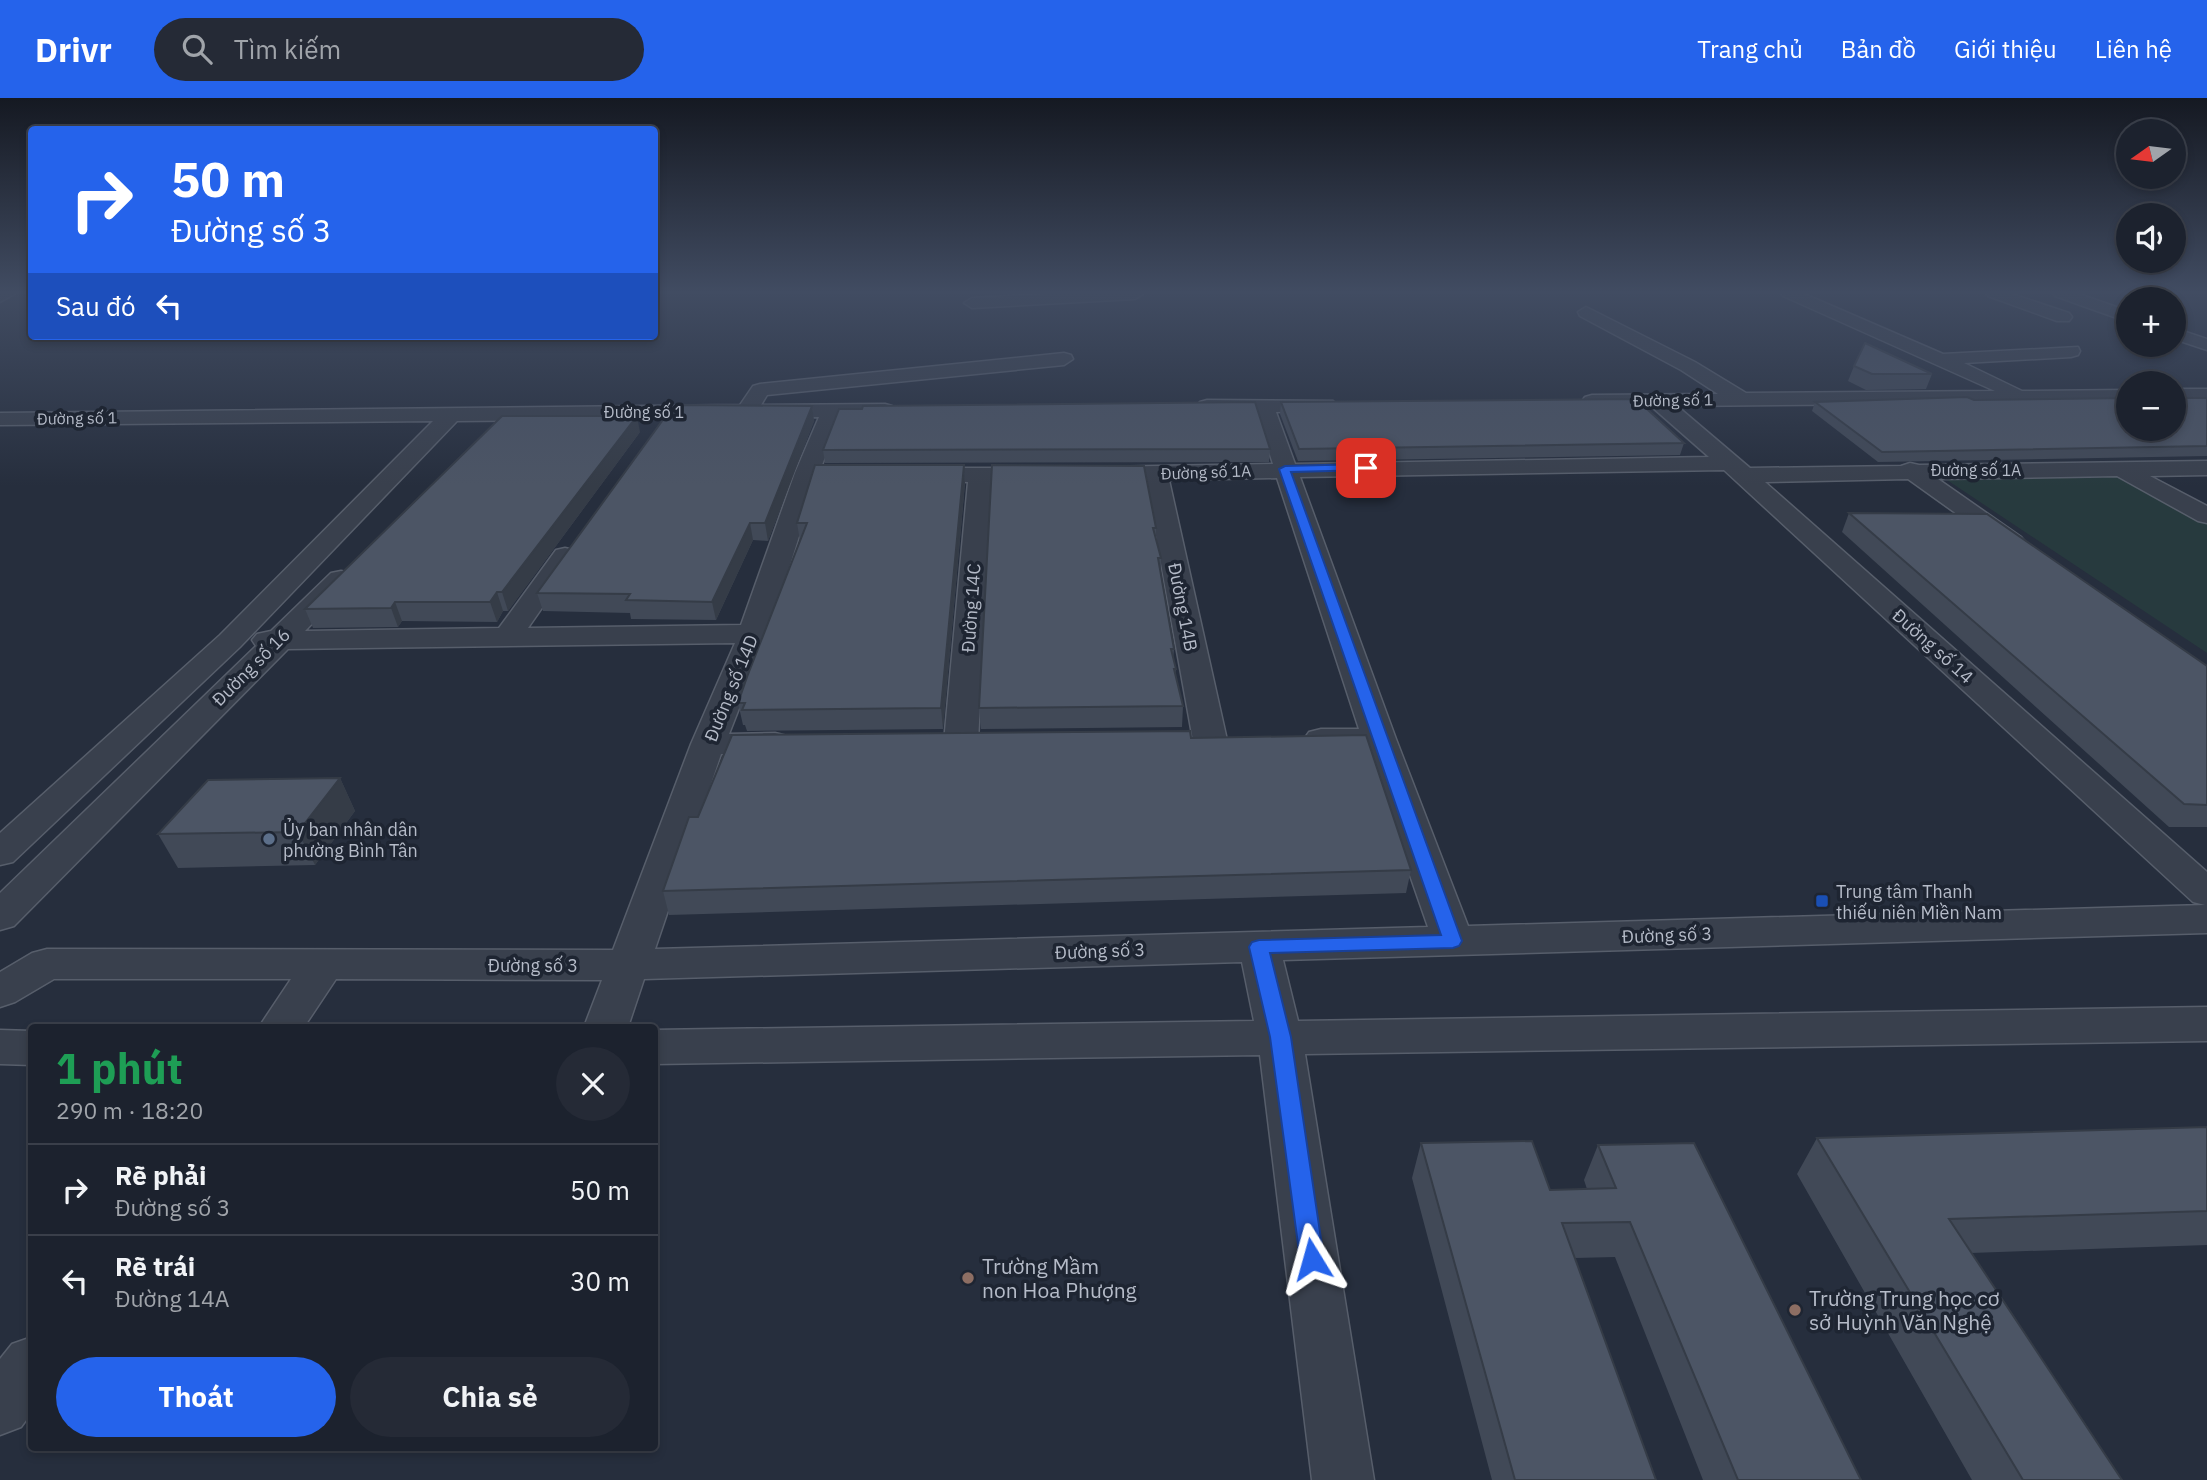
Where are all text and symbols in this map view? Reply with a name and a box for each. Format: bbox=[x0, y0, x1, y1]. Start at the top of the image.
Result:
search box bbox=[154, 18, 644, 81]
text: Drivr bbox=[35, 28, 112, 71]
icon: search bbox=[178, 30, 216, 68]
text: Tìm kiếm bbox=[234, 32, 341, 66]
text: Trang chủ bbox=[1697, 33, 1803, 65]
text: Bản đồ bbox=[1841, 33, 1916, 65]
text: Giới thiệu bbox=[1954, 33, 2057, 65]
text: Liên hệ bbox=[2095, 33, 2172, 65]
north arrow bbox=[2116, 119, 2186, 189]
map controls bbox=[2116, 119, 2186, 441]
text: 50 m bbox=[171, 147, 285, 210]
icon: right bbox=[56, 154, 147, 245]
button: sound bbox=[2116, 203, 2186, 273]
text: Đường số 3 bbox=[171, 209, 332, 251]
icon: left bbox=[150, 287, 188, 325]
button: + bbox=[2116, 287, 2186, 357]
text: Sau đó bbox=[56, 289, 136, 323]
button: − bbox=[2116, 371, 2186, 441]
street label: Đường số 1 bbox=[1633, 389, 1713, 411]
street label: Đường số 1 bbox=[604, 402, 684, 422]
street label: Đường số 1 bbox=[37, 407, 117, 429]
pin bbox=[1336, 438, 1396, 498]
icon: arrive bbox=[1347, 449, 1385, 487]
street label: Đường số 1A bbox=[1160, 460, 1252, 484]
street label: Đường số 1A bbox=[1931, 460, 2021, 480]
street label: Đường 14B bbox=[1163, 561, 1203, 653]
street label: Đường 14C bbox=[956, 563, 986, 653]
street label: Đường số 14 bbox=[1888, 604, 1978, 689]
street label: Đường số 16 bbox=[207, 623, 295, 711]
street label: Đường số 14D bbox=[699, 631, 763, 745]
place label: Ủy ban nhân dân phường Bình Tân bbox=[283, 818, 418, 862]
marker: Ủy ban nhân dân phường Bình Tân bbox=[261, 831, 277, 847]
place label: Trung tâm Thanh thiếu niên Miền Nam bbox=[1836, 880, 2002, 924]
marker: Trung tâm Thanh thiếu niên Miền Nam bbox=[1814, 893, 1830, 909]
street label: Đường số 3 bbox=[1621, 922, 1713, 948]
street label: Đường số 3 bbox=[1054, 938, 1146, 964]
street label: Đường số 3 bbox=[488, 954, 578, 977]
text: 1 phút bbox=[56, 1041, 183, 1096]
button: close bbox=[556, 1047, 630, 1121]
text: 290 m · 18:20 bbox=[56, 1095, 203, 1125]
text: Rẽ phải bbox=[115, 1158, 206, 1192]
icon: right bbox=[56, 1171, 94, 1209]
text: 50 m bbox=[570, 1173, 630, 1207]
text: Đường số 3 bbox=[115, 1192, 230, 1222]
position arrow bbox=[1275, 1222, 1349, 1296]
text: Rẽ trái bbox=[115, 1249, 195, 1283]
place label: Trường Mầm non Hoa Phượng bbox=[982, 1252, 1137, 1304]
icon: left bbox=[56, 1262, 94, 1300]
text: 30 m bbox=[570, 1264, 630, 1298]
marker: Trường Mầm non Hoa Phượng bbox=[960, 1270, 976, 1286]
text: Đường 14A bbox=[115, 1283, 229, 1313]
place label: Trường Trung học cơ sở Huỳnh Văn Nghệ bbox=[1809, 1284, 2000, 1336]
marker: Trường Trung học cơ sở Huỳnh Văn Nghệ bbox=[1787, 1302, 1803, 1318]
button: Thoát bbox=[56, 1357, 336, 1437]
button: Chia sẻ bbox=[350, 1357, 630, 1437]

